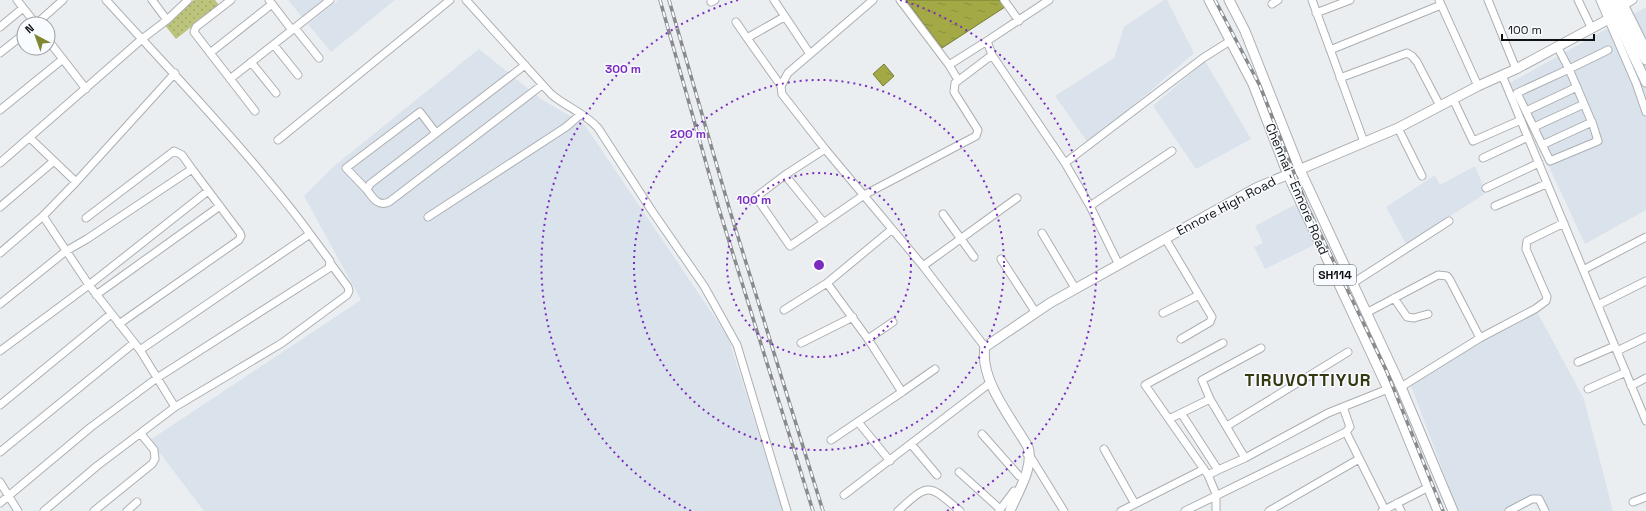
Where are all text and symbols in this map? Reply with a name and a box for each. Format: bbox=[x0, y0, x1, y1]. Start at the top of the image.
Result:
north arrow bbox=[16, 16, 56, 56]
scale bar bbox=[1502, 16, 1594, 42]
text: N bbox=[22, 21, 37, 36]
text: 100 m bbox=[1508, 22, 1542, 38]
text: 300 m bbox=[605, 61, 641, 77]
street label: Chennai - Ennore Road bbox=[1262, 121, 1332, 257]
text: 200 m bbox=[670, 126, 706, 142]
street label: Ennore High Road bbox=[1173, 173, 1279, 239]
text: 100 m bbox=[737, 192, 771, 208]
centre of rings bbox=[812, 258, 826, 272]
road number: SH114 bbox=[1314, 265, 1356, 285]
district label: TIRUVOTTIYUR bbox=[1244, 369, 1372, 391]

